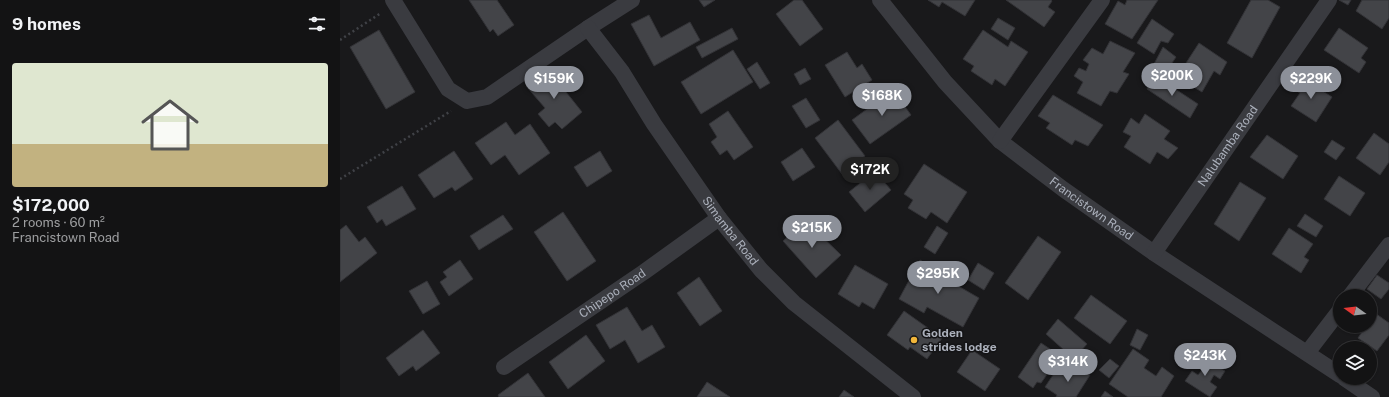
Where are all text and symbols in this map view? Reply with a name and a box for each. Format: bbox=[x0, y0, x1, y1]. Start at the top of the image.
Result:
icon: filters bbox=[306, 13, 328, 35]
text: 9 homes bbox=[12, 14, 81, 34]
pin: $200K bbox=[1144, 63, 1200, 97]
pin: $159K bbox=[526, 66, 582, 100]
pin: $229K bbox=[1283, 66, 1339, 100]
text: $200K bbox=[1150, 68, 1194, 83]
text: $159K bbox=[533, 71, 575, 86]
text: $229K bbox=[1289, 71, 1333, 86]
pin: $168K bbox=[854, 83, 910, 117]
text: $168K bbox=[861, 88, 903, 103]
icon: home bbox=[134, 89, 206, 161]
street label: Nalubamba Road bbox=[1195, 103, 1261, 189]
pin: $172K bbox=[842, 157, 898, 191]
text: $172K bbox=[850, 162, 890, 177]
street label: Francistown Road bbox=[1047, 174, 1136, 243]
street label: Simamba Road bbox=[699, 194, 761, 268]
text: $172,000 bbox=[12, 195, 90, 215]
text: 2 rooms · 60 m² bbox=[12, 215, 105, 230]
pin: $215K bbox=[784, 215, 840, 249]
text: $215K bbox=[792, 220, 832, 235]
text: Francistown Road bbox=[12, 230, 120, 245]
pin: $295K bbox=[910, 261, 966, 295]
street label: Chipepo Road bbox=[576, 266, 648, 321]
text: $295K bbox=[916, 266, 960, 281]
north arrow bbox=[1333, 289, 1377, 333]
map controls bbox=[1333, 289, 1377, 385]
place label: Golden strides lodge bbox=[922, 326, 997, 354]
marker: Golden strides lodge bbox=[909, 335, 919, 345]
button: layers bbox=[1333, 341, 1377, 385]
pin: $243K bbox=[1177, 343, 1233, 377]
text: $243K bbox=[1183, 348, 1227, 363]
pin: $314K bbox=[1040, 349, 1096, 383]
text: $314K bbox=[1048, 354, 1088, 369]

